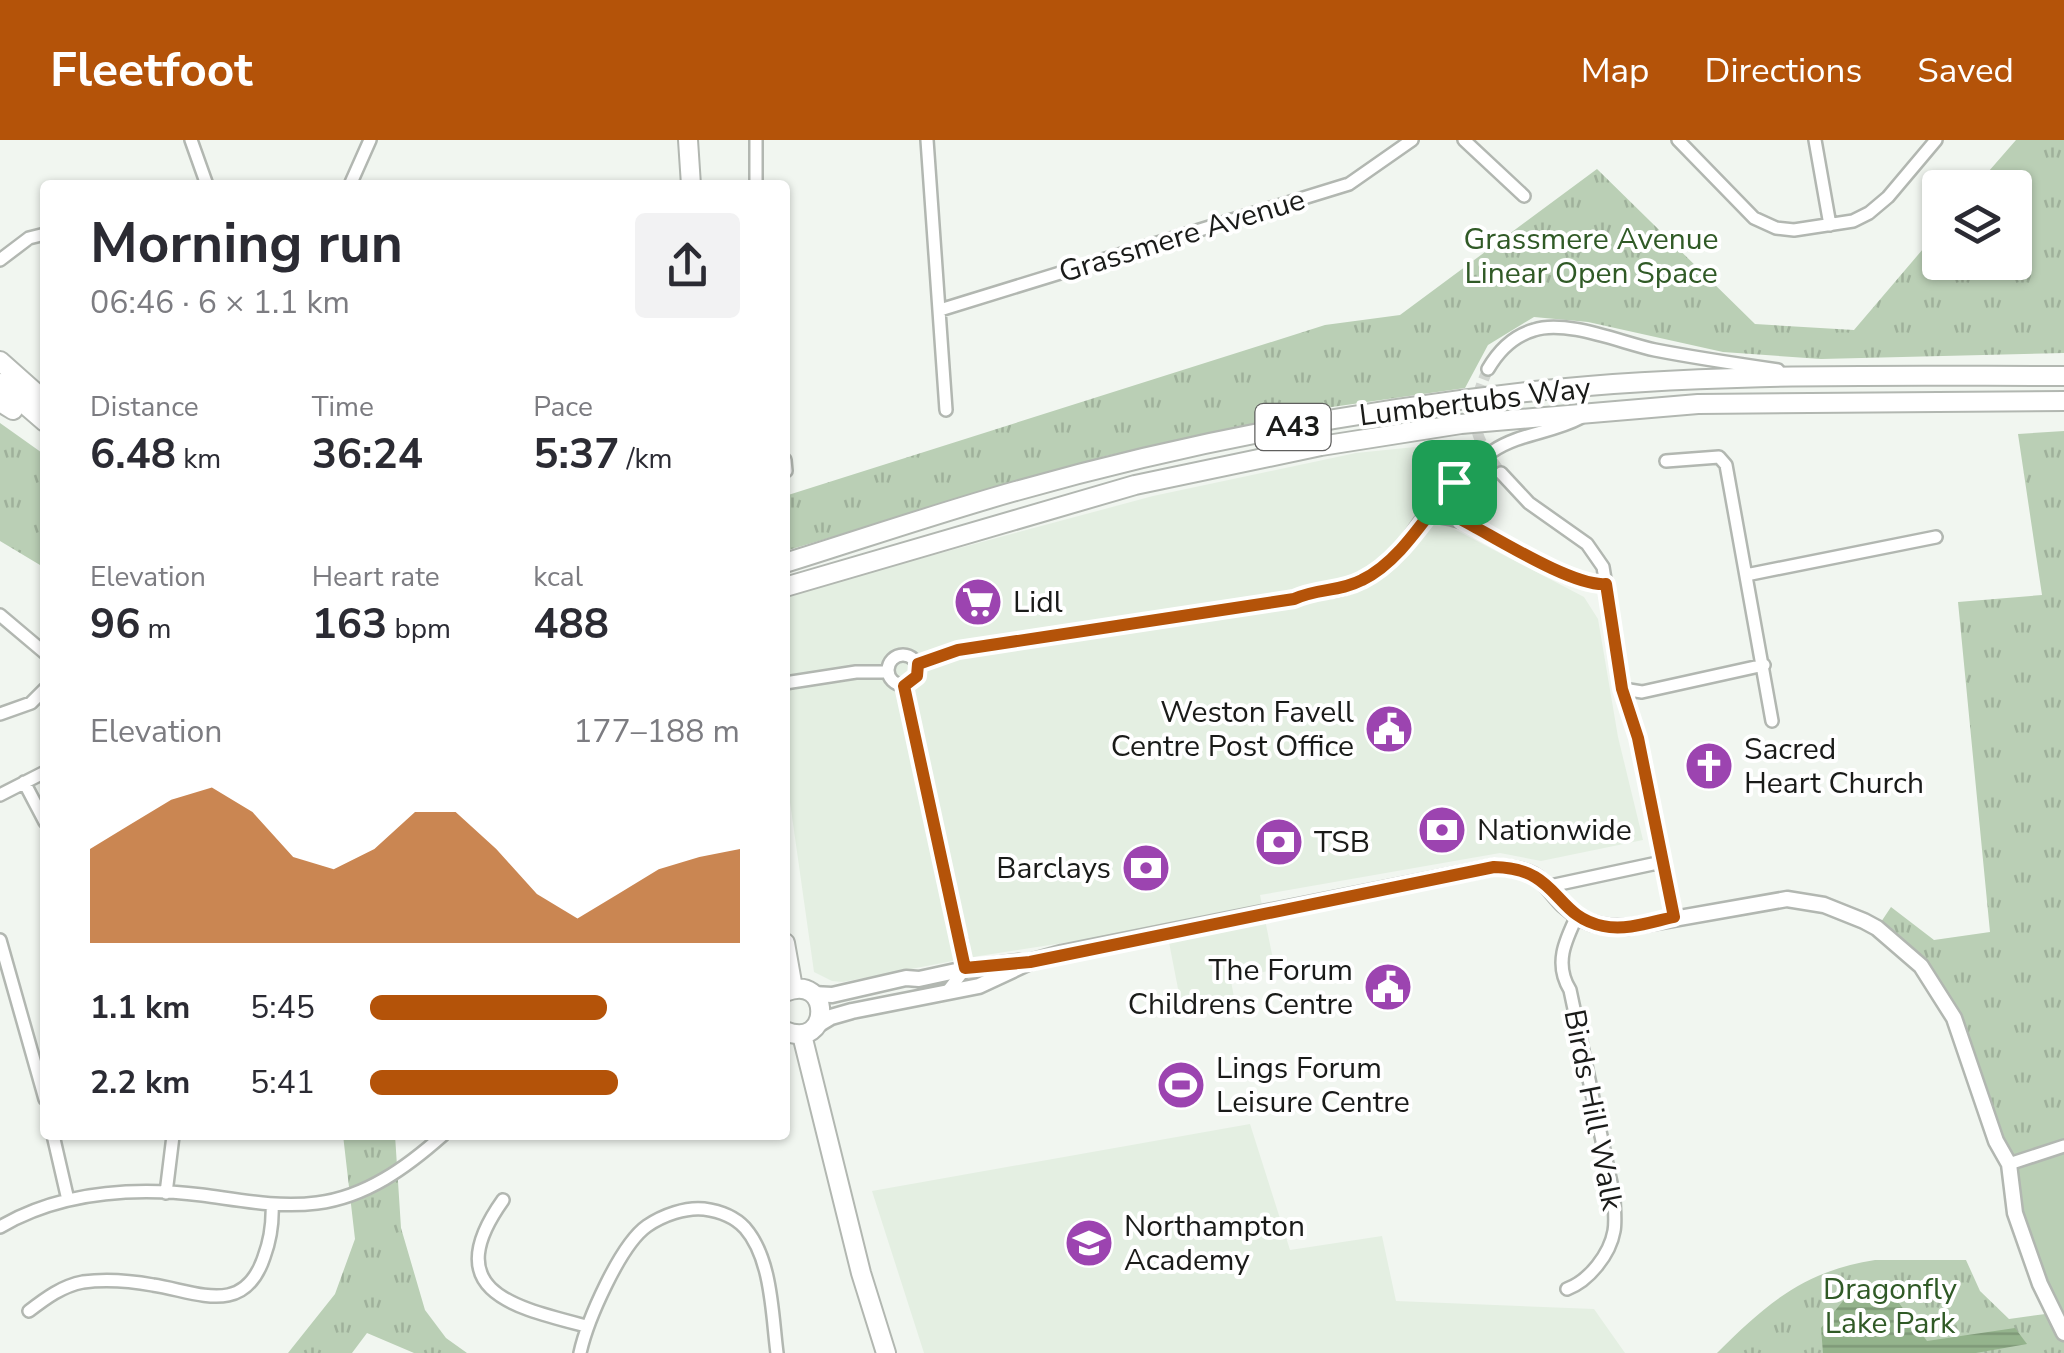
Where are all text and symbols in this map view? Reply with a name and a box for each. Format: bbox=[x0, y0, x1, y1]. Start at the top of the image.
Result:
text: Fleetfoot bbox=[50, 37, 253, 103]
text: Map bbox=[1581, 47, 1650, 94]
text: Directions bbox=[1705, 47, 1862, 94]
text: Saved bbox=[1917, 47, 2014, 94]
map controls bbox=[1922, 170, 2032, 280]
button: layers bbox=[1922, 170, 2032, 280]
street label: Grassmere Avenue bbox=[1054, 179, 1310, 293]
text: Morning run bbox=[90, 206, 403, 281]
button: share bbox=[635, 213, 740, 318]
park label: Grassmere Avenue Linear Open Space bbox=[1463, 219, 1719, 294]
text: 06:46 · 6 × 1.1 km bbox=[90, 281, 350, 324]
street label: Lumbertubs Way bbox=[1357, 367, 1594, 437]
text: Distance bbox=[90, 388, 199, 426]
text: Time bbox=[312, 388, 374, 426]
text: Pace bbox=[533, 388, 593, 426]
road number: A43 bbox=[1256, 404, 1330, 450]
text: 6.48 bbox=[90, 426, 176, 483]
text: 36:24 bbox=[312, 426, 423, 483]
text: 5:37 bbox=[533, 426, 619, 483]
text: km bbox=[176, 440, 221, 478]
text: /km bbox=[619, 440, 672, 478]
pin bbox=[1412, 440, 1497, 525]
icon: arrive bbox=[1427, 455, 1482, 510]
text: Elevation bbox=[90, 558, 206, 596]
text: Heart rate bbox=[312, 558, 440, 596]
text: kcal bbox=[533, 558, 583, 596]
supermarket icon: Lidl bbox=[952, 576, 1004, 628]
place label: Lidl bbox=[1013, 582, 1063, 623]
text: 96 bbox=[90, 596, 140, 653]
text: 163 bbox=[312, 596, 387, 653]
text: 488 bbox=[533, 596, 609, 653]
text: m bbox=[140, 610, 172, 648]
text: bpm bbox=[387, 610, 451, 648]
place label: Weston Favell Centre Post Office bbox=[1111, 692, 1354, 767]
public building icon: Weston Favell Centre Post Office bbox=[1363, 703, 1415, 755]
text: Elevation bbox=[90, 710, 223, 753]
text: 177–188 m bbox=[573, 710, 740, 753]
place label: Sacred Heart Church bbox=[1744, 729, 1924, 804]
church icon: Sacred Heart Church bbox=[1683, 740, 1735, 792]
bank icon: Nationwide bbox=[1416, 804, 1468, 856]
place label: Nationwide bbox=[1477, 810, 1632, 851]
bank icon: TSB bbox=[1253, 816, 1305, 868]
place label: TSB bbox=[1314, 822, 1370, 863]
bank icon: Barclays bbox=[1120, 842, 1172, 894]
place label: Barclays bbox=[996, 848, 1111, 889]
place label: The Forum Childrens Centre bbox=[1128, 950, 1353, 1025]
public building icon: The Forum Childrens Centre bbox=[1362, 961, 1414, 1013]
text: 1.1 km bbox=[90, 986, 190, 1029]
text: 5:45 bbox=[250, 986, 315, 1029]
street label: Birds Hill Walk bbox=[1553, 1006, 1633, 1215]
place label: Lings Forum Leisure Centre bbox=[1216, 1048, 1410, 1123]
sports icon: Lings Forum Leisure Centre bbox=[1155, 1059, 1207, 1111]
text: 2.2 km bbox=[90, 1061, 190, 1104]
text: 5:41 bbox=[250, 1061, 315, 1104]
place label: Northampton Academy bbox=[1124, 1206, 1305, 1281]
school or university icon: Northampton Academy bbox=[1063, 1217, 1115, 1269]
park label: Dragonfly Lake Park bbox=[1823, 1269, 1958, 1344]

